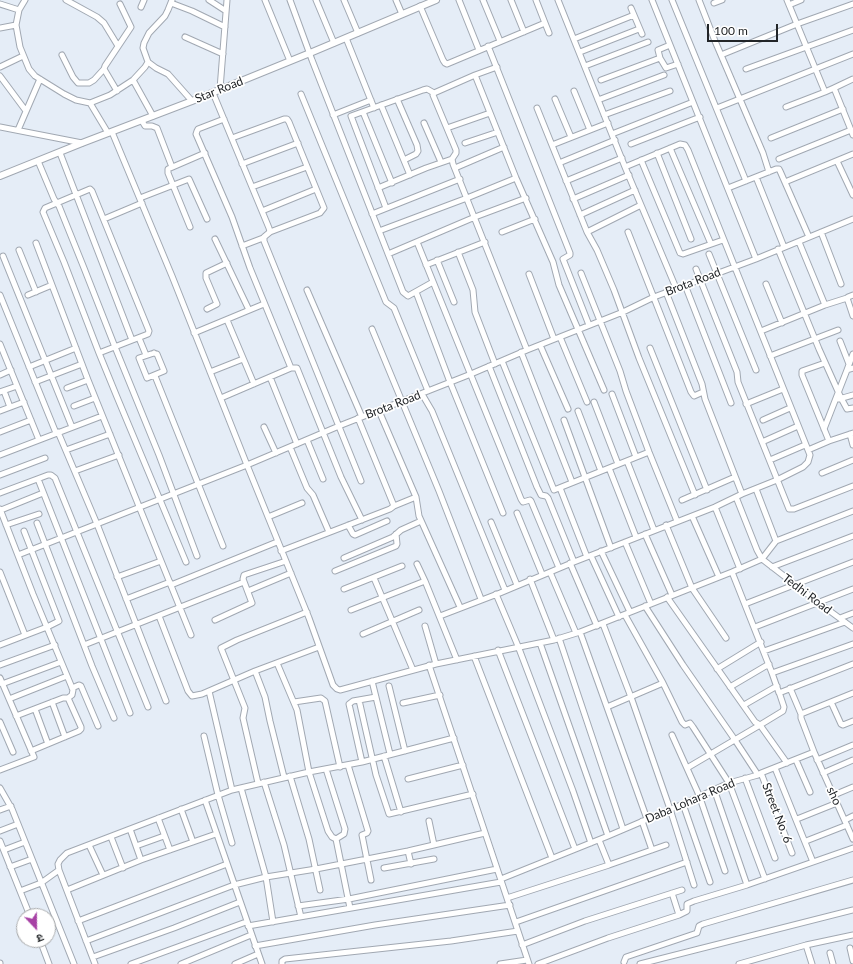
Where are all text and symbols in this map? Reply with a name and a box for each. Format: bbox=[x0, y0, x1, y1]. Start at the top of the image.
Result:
scale bar bbox=[709, 16, 780, 42]
text: 100 m bbox=[714, 23, 748, 38]
street label: Star Road bbox=[193, 74, 245, 106]
street label: Brota Road bbox=[663, 265, 723, 299]
street label: Brota Road bbox=[363, 388, 423, 422]
street label: Tedhi Road bbox=[780, 571, 834, 617]
street label: Daba Lohara Road bbox=[643, 776, 737, 826]
street label: Street No. 6 bbox=[759, 781, 795, 845]
street label: sho bbox=[824, 784, 844, 808]
north arrow bbox=[16, 908, 56, 948]
text: उ bbox=[35, 931, 46, 946]

